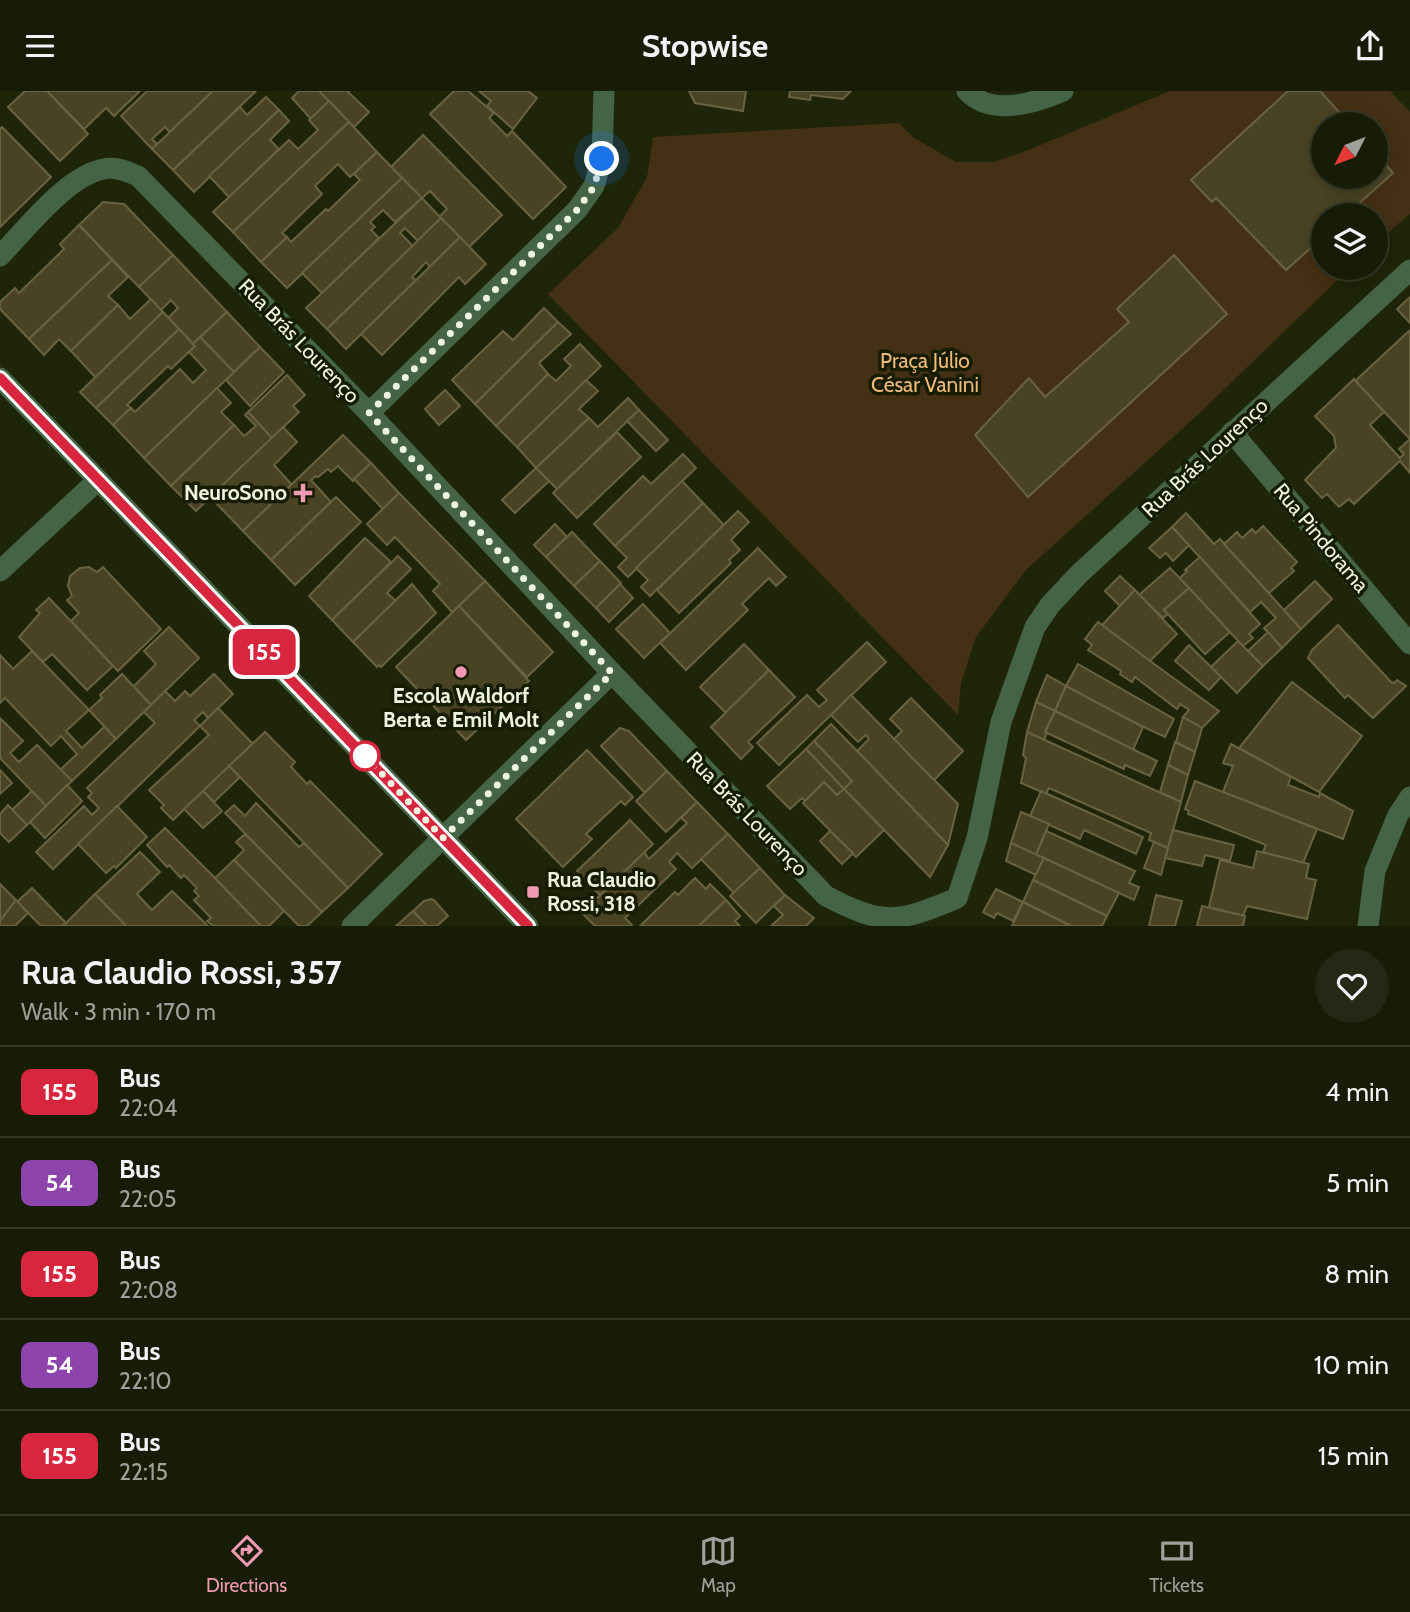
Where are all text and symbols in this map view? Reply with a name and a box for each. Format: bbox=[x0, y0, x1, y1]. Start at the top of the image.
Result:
text: Stopwise bbox=[642, 26, 768, 65]
icon: menu bbox=[21, 27, 59, 65]
icon: share bbox=[1351, 27, 1389, 65]
north arrow bbox=[1311, 112, 1388, 189]
map controls bbox=[1311, 112, 1388, 280]
your location bbox=[584, 141, 619, 176]
button: layers bbox=[1311, 203, 1388, 280]
street label: Rua Brás Lourenço bbox=[234, 273, 365, 408]
park label: Praça Júlio César Vanini bbox=[871, 348, 979, 397]
street label: Rua Brás Lourenço bbox=[1136, 393, 1273, 522]
street label: Rua Pindorama bbox=[1269, 478, 1374, 597]
place label: NeuroSono bbox=[184, 480, 287, 505]
marker: NeuroSono bbox=[293, 483, 313, 503]
line badge: 155 bbox=[224, 629, 304, 675]
text: 155 bbox=[247, 637, 281, 666]
marker: Escola Waldorf Berta e Emil Molt bbox=[453, 664, 469, 680]
place label: Escola Waldorf Berta e Emil Molt bbox=[383, 683, 539, 732]
unlabelled marker bbox=[350, 741, 380, 771]
street label: Rua Brás Lourenço bbox=[682, 746, 813, 881]
place label: Rua Claudio Rossi, 318 bbox=[547, 867, 656, 916]
marker: Rua Claudio Rossi, 318 bbox=[525, 884, 541, 900]
button: heart bbox=[1315, 949, 1389, 1023]
text: Rua Claudio Rossi, 357 bbox=[21, 952, 342, 992]
text: Walk · 3 min · 170 m bbox=[21, 998, 216, 1026]
text: Bus bbox=[119, 1062, 160, 1094]
text: 4 min bbox=[1325, 1076, 1389, 1108]
text: 155 bbox=[42, 1077, 77, 1106]
text: 22:04 bbox=[119, 1094, 177, 1122]
text: Bus bbox=[119, 1153, 160, 1185]
text: 5 min bbox=[1326, 1167, 1389, 1199]
text: 54 bbox=[46, 1168, 73, 1197]
text: 22:05 bbox=[119, 1185, 176, 1213]
text: Bus bbox=[119, 1244, 160, 1276]
text: 8 min bbox=[1325, 1258, 1389, 1290]
text: 155 bbox=[42, 1259, 77, 1288]
text: 22:08 bbox=[119, 1276, 178, 1304]
text: Bus bbox=[119, 1335, 160, 1367]
text: 10 min bbox=[1314, 1349, 1389, 1381]
text: 54 bbox=[46, 1350, 73, 1379]
text: 22:10 bbox=[119, 1367, 171, 1395]
text: Bus bbox=[119, 1426, 160, 1458]
text: 15 min bbox=[1318, 1440, 1389, 1472]
text: 155 bbox=[42, 1441, 77, 1470]
text: 22:15 bbox=[119, 1458, 168, 1486]
tab: Directions bbox=[206, 1532, 287, 1597]
tab: Map bbox=[699, 1532, 737, 1597]
tab: Tickets bbox=[1149, 1532, 1204, 1597]

